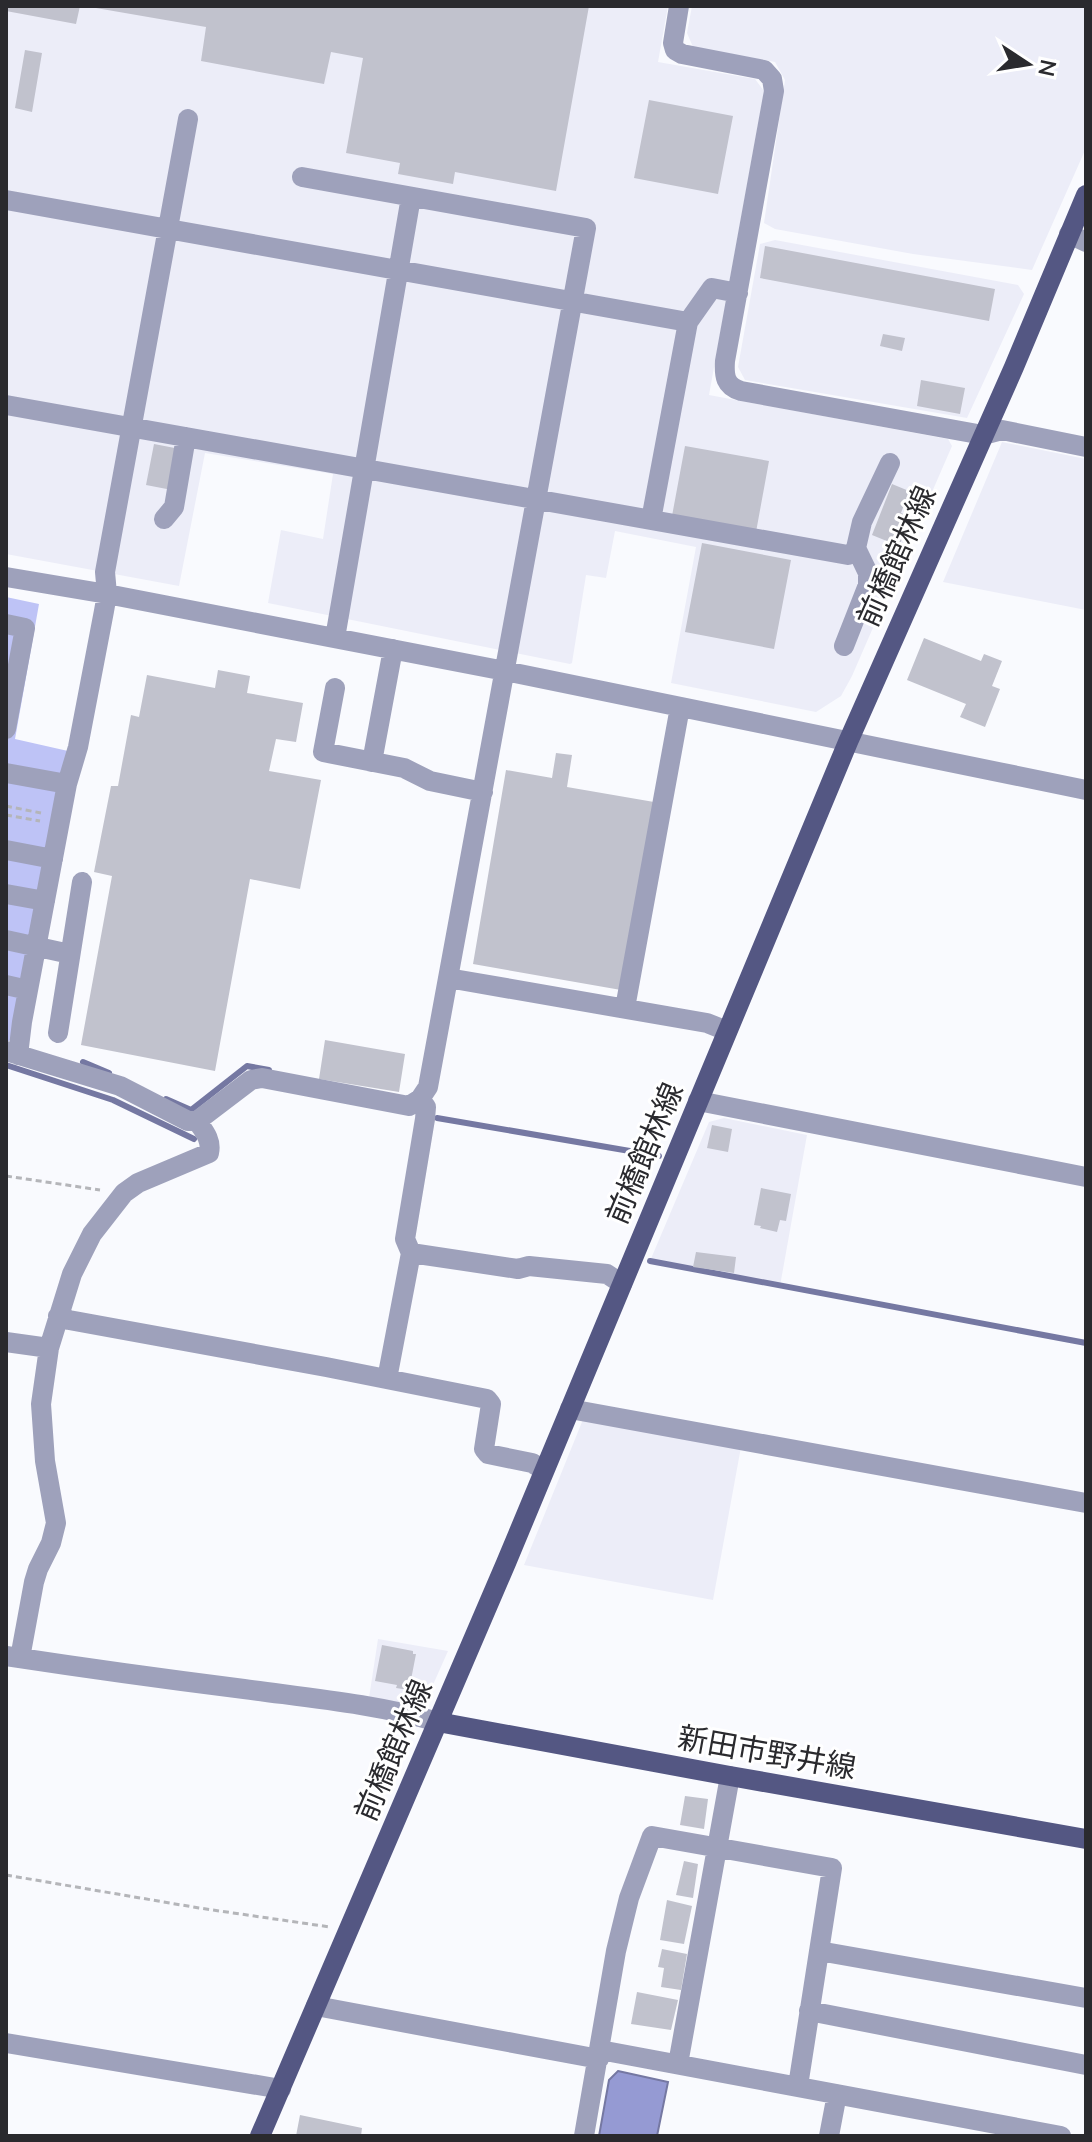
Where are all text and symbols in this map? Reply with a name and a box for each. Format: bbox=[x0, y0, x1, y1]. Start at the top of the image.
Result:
north arrow bbox=[988, 24, 1068, 104]
text: N bbox=[1032, 57, 1063, 79]
street label: 前橋館林線 bbox=[848, 480, 944, 632]
street label: 前橋館林線 bbox=[597, 1077, 691, 1229]
street label: 前橋館林線 bbox=[346, 1674, 440, 1826]
street label: 新田市野井線 bbox=[675, 1718, 859, 1786]

